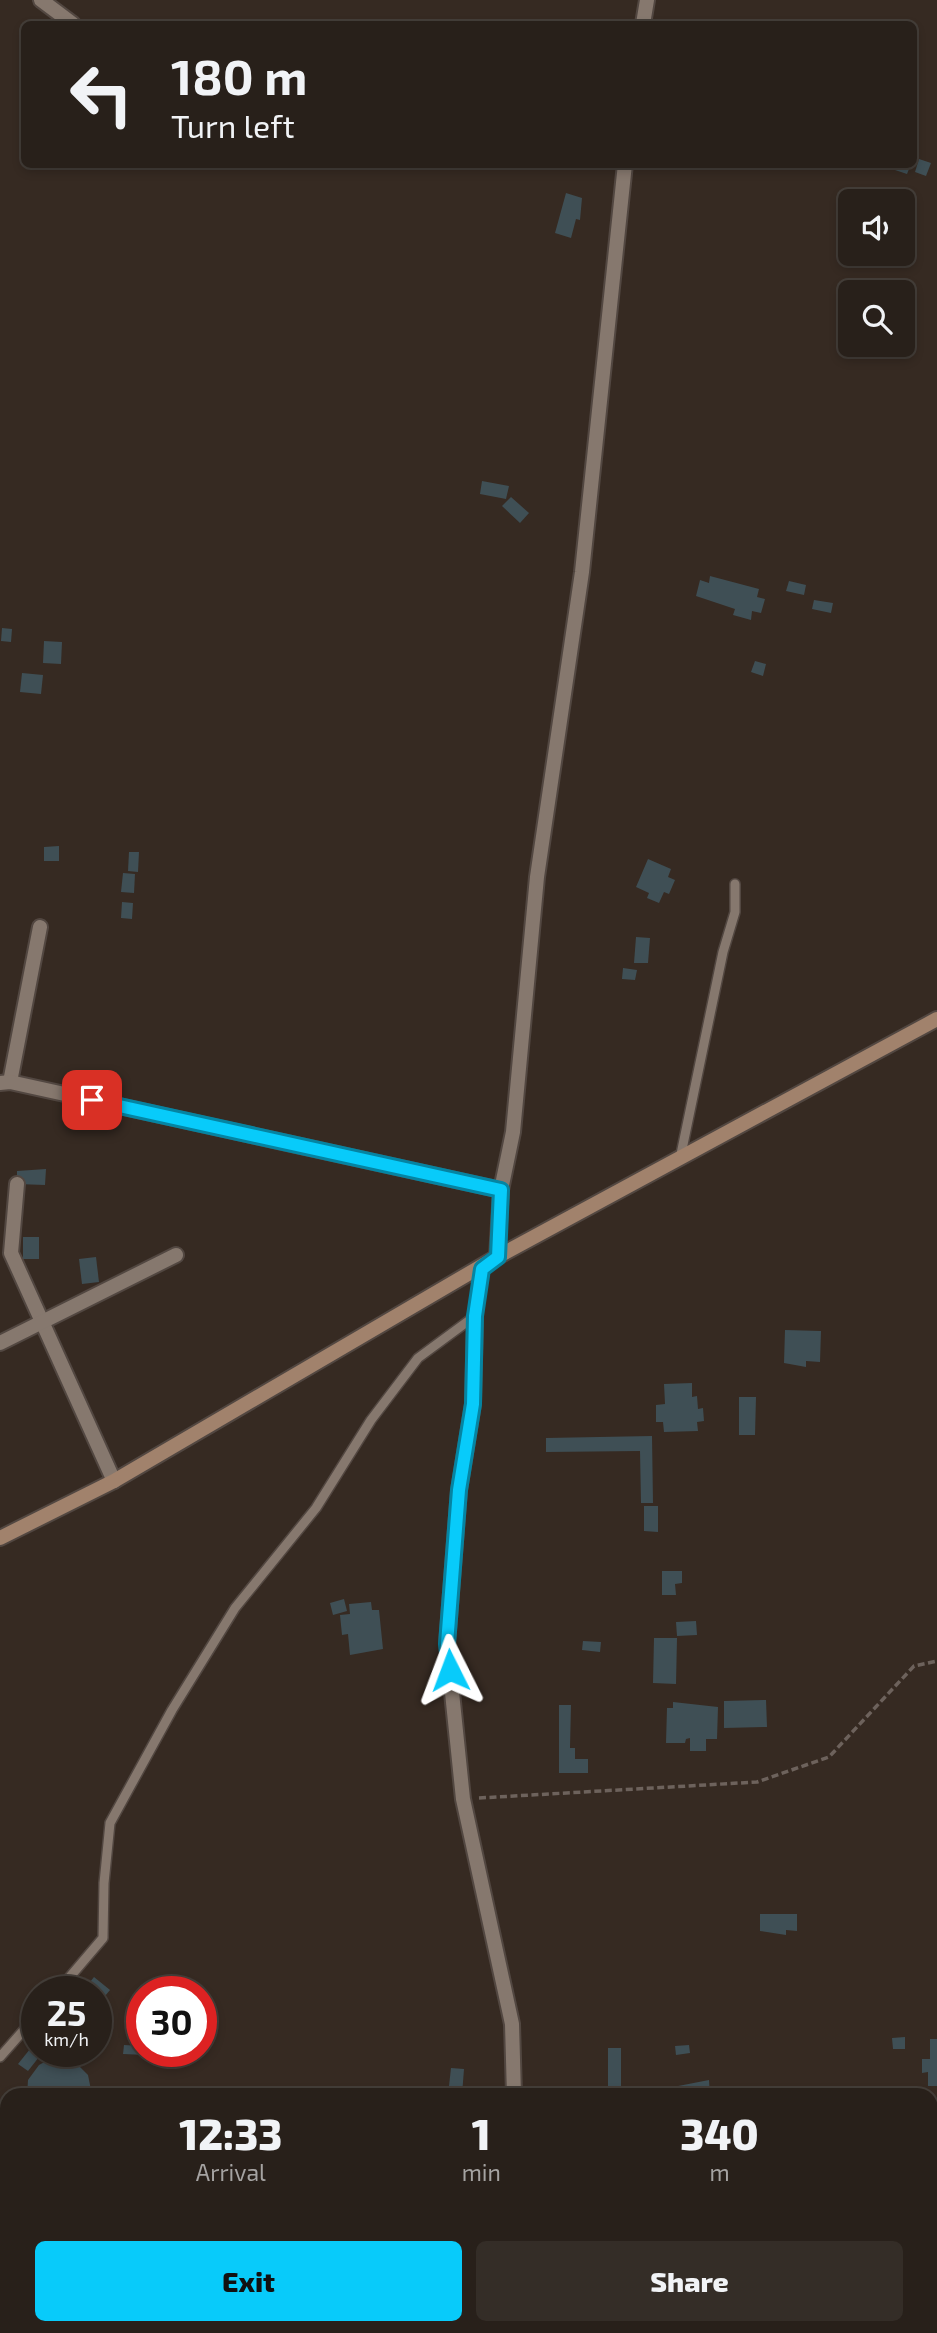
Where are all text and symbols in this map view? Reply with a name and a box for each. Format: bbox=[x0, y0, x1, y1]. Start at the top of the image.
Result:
text: 180 m bbox=[171, 46, 307, 105]
icon: left bbox=[56, 49, 147, 140]
text: Turn left bbox=[171, 106, 295, 144]
map controls bbox=[838, 189, 915, 357]
button: sound bbox=[838, 189, 915, 266]
button: search bbox=[838, 280, 915, 357]
pin bbox=[62, 1070, 122, 1130]
icon: arrive bbox=[73, 1081, 111, 1119]
position arrow bbox=[413, 1633, 487, 1707]
speed limit sign: 30 bbox=[126, 1976, 217, 2067]
text: 25 bbox=[47, 1991, 86, 2033]
text: km/h bbox=[44, 2028, 89, 2050]
text: 12:33 bbox=[179, 2108, 282, 2158]
text: 1 bbox=[472, 2108, 491, 2158]
text: 340 bbox=[680, 2108, 759, 2158]
text: Arrival bbox=[196, 2158, 266, 2186]
text: min bbox=[462, 2158, 501, 2186]
text: m bbox=[709, 2158, 730, 2186]
button: Exit bbox=[35, 2241, 462, 2321]
button: Share bbox=[476, 2241, 903, 2321]

